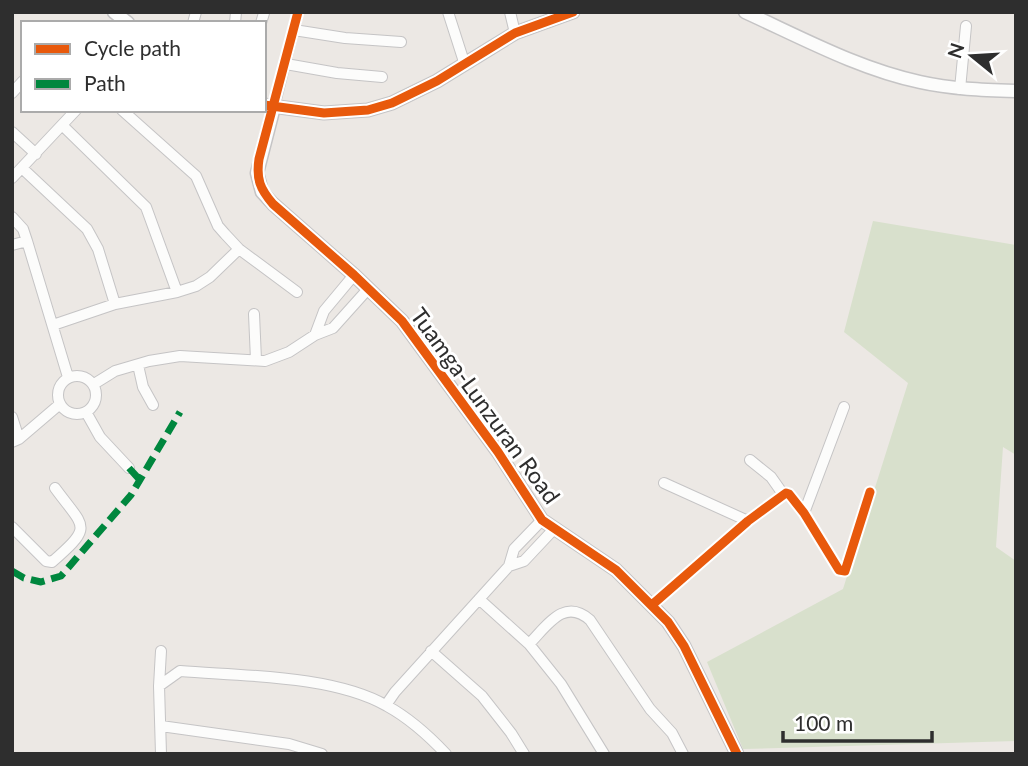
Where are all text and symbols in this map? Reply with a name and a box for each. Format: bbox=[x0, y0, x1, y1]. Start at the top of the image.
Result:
legend bbox=[21, 21, 266, 112]
north arrow bbox=[937, 21, 1007, 91]
text: Cycle path bbox=[84, 35, 181, 60]
text: N bbox=[942, 40, 969, 61]
text: Path bbox=[84, 70, 126, 95]
street label: Tuamga-Lunzuran Road bbox=[405, 302, 566, 509]
scale bar bbox=[783, 700, 932, 744]
text: 100 m bbox=[794, 710, 853, 735]

